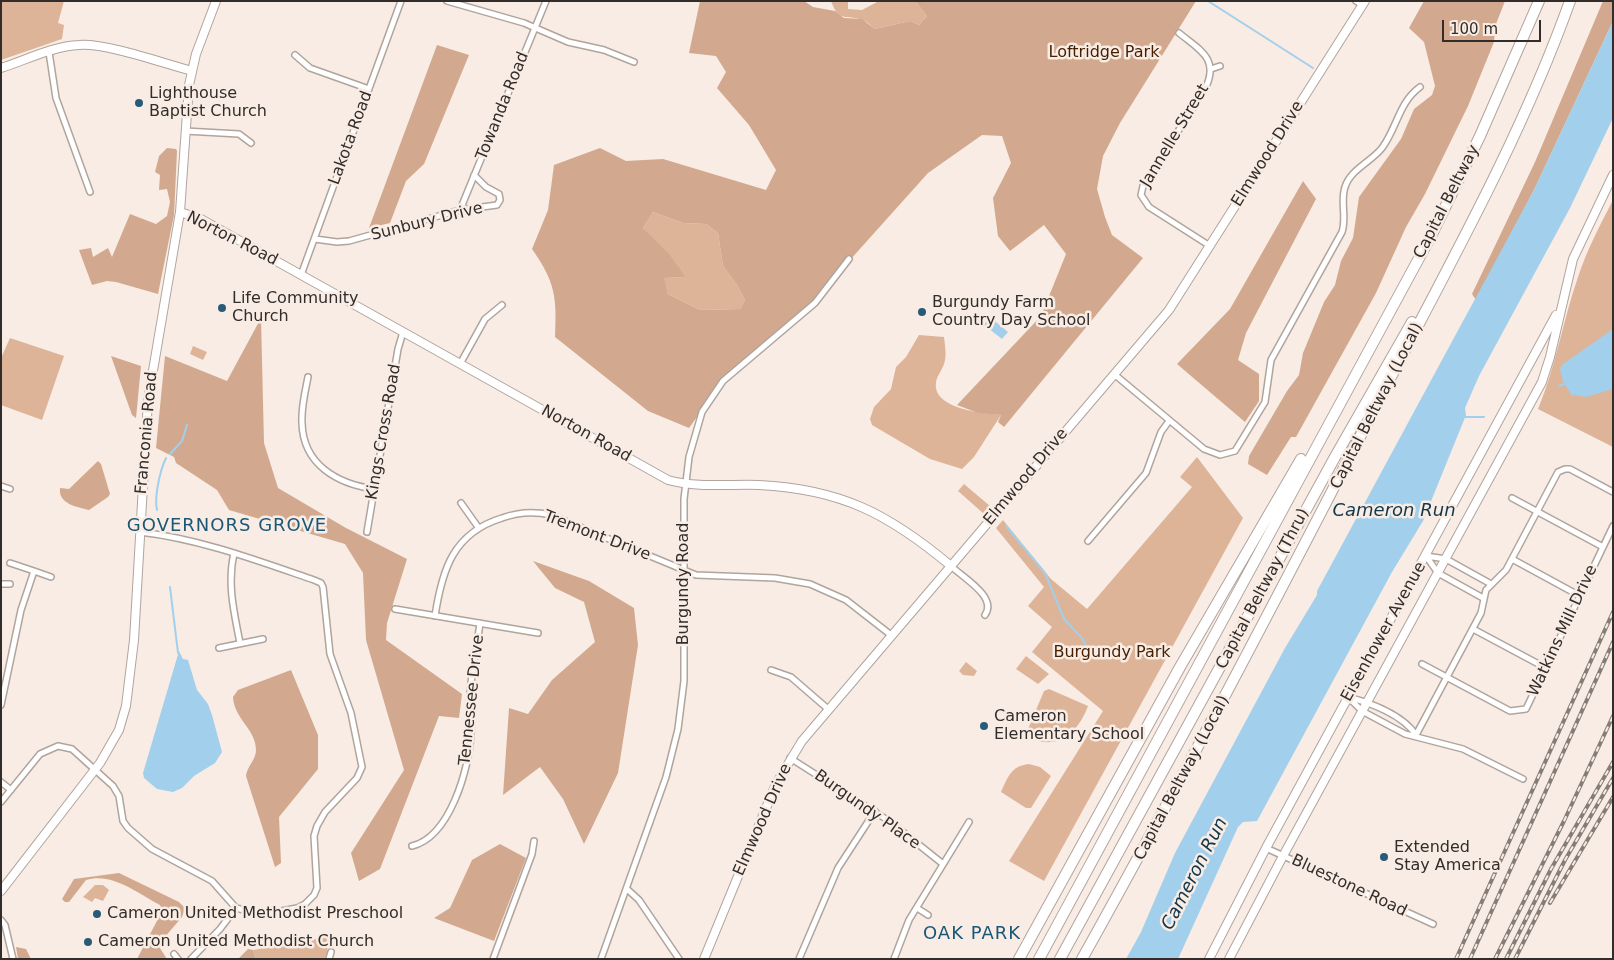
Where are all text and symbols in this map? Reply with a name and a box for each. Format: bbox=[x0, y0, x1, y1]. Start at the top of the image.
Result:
scale bar bbox=[1444, 10, 1543, 42]
text: 100 m bbox=[1450, 20, 1498, 38]
park label: Loftridge Park bbox=[1049, 43, 1159, 63]
street label: Towanda Road bbox=[473, 49, 533, 163]
street label: Jannelle Street bbox=[1137, 81, 1213, 191]
place label: Lighthouse Baptist Church bbox=[149, 84, 267, 122]
street label: Lakota Road bbox=[325, 88, 377, 188]
marker: Lighthouse Baptist Church bbox=[133, 97, 145, 109]
street label: Elmwood Drive bbox=[1228, 98, 1308, 210]
street label: Capital Beltway bbox=[1410, 142, 1484, 262]
street label: Sunbury Drive bbox=[369, 199, 485, 245]
street label: Norton Road bbox=[183, 208, 281, 270]
place label: Life Community Church bbox=[232, 289, 359, 327]
place label: Burgundy Farm Country Day School bbox=[932, 293, 1090, 331]
marker: Life Community Church bbox=[216, 302, 228, 314]
marker: Burgundy Farm Country Day School bbox=[916, 306, 928, 318]
street label: Capital Beltway (Local) bbox=[1327, 320, 1427, 492]
street label: Kings Cross Road bbox=[363, 363, 405, 501]
street label: Franconia Road bbox=[132, 371, 162, 495]
street label: Norton Road bbox=[538, 401, 634, 467]
street label: Elmwood Drive bbox=[980, 425, 1072, 529]
water label: Cameron Run bbox=[1332, 500, 1456, 522]
street label: Capital Beltway (Thru) bbox=[1212, 505, 1314, 673]
street label: Tremont Drive bbox=[541, 507, 653, 565]
district label: GOVERNORS GROVE bbox=[125, 515, 329, 537]
street label: Burgundy Road bbox=[674, 523, 694, 645]
street label: Eisenhower Avenue bbox=[1338, 559, 1430, 705]
street label: Watkins Mill Drive bbox=[1524, 562, 1602, 700]
street label: Tennessee Drive bbox=[456, 634, 488, 766]
park label: Burgundy Park bbox=[1053, 643, 1171, 663]
street label: Capital Beltway (Local) bbox=[1130, 692, 1234, 864]
place label: Cameron Elementary School bbox=[994, 707, 1144, 745]
marker: Cameron Elementary School bbox=[978, 720, 990, 732]
street label: Elmwood Drive bbox=[730, 761, 796, 879]
street label: Burgundy Place bbox=[810, 766, 924, 854]
water label: Cameron Run bbox=[1157, 814, 1233, 934]
place label: Extended Stay America bbox=[1394, 838, 1501, 876]
street label: Bluestone Road bbox=[1288, 851, 1410, 921]
marker: Extended Stay America bbox=[1378, 851, 1390, 863]
place label: Cameron United Methodist Preschool bbox=[107, 904, 403, 924]
marker: Cameron United Methodist Preschool bbox=[91, 908, 103, 920]
district label: OAK PARK bbox=[922, 923, 1022, 945]
place label: Cameron United Methodist Church bbox=[98, 932, 374, 952]
marker: Cameron United Methodist Church bbox=[82, 936, 94, 948]

